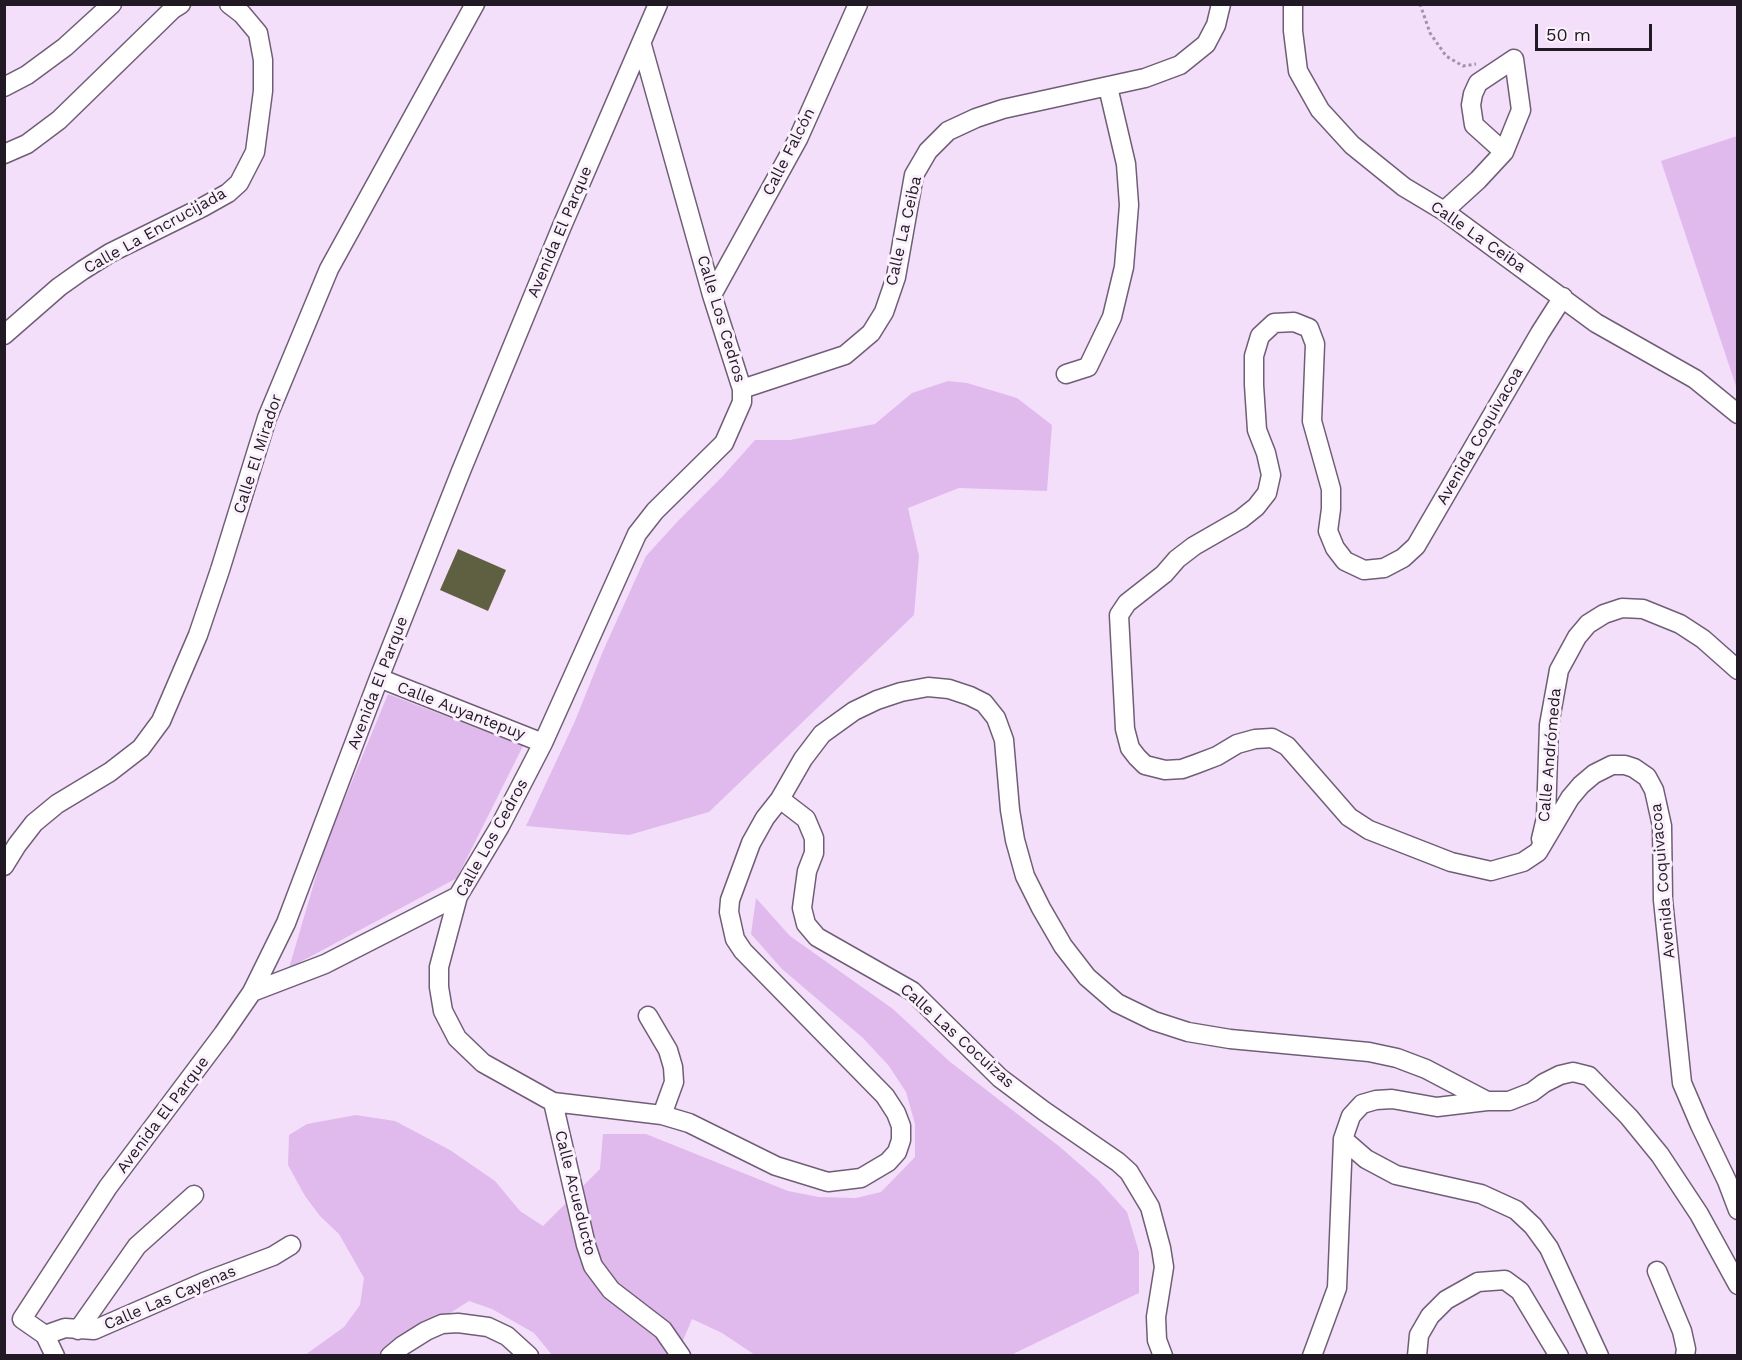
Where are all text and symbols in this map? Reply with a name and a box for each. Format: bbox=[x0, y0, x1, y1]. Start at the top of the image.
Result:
scale bar bbox=[1538, 12, 1655, 50]
text: 50 m bbox=[1546, 24, 1591, 45]
street label: Calle Falcón bbox=[759, 105, 819, 199]
street label: Avenida El Parque bbox=[524, 163, 596, 301]
street label: Calle La Ceiba bbox=[882, 174, 926, 288]
street label: Calle La Encrucijada bbox=[81, 184, 229, 278]
street label: Calle La Ceiba bbox=[1427, 197, 1529, 277]
street label: Calle Los Cedros bbox=[693, 253, 749, 385]
street label: Avenida Coquivacoa bbox=[1433, 364, 1527, 508]
street label: Calle El Mirador bbox=[230, 392, 286, 516]
street label: Avenida El Parque bbox=[344, 614, 412, 752]
street label: Calle Auyantepuy bbox=[394, 678, 528, 744]
street label: Calle Andrómeda bbox=[1535, 687, 1565, 823]
street label: Calle Los Cedros bbox=[452, 776, 532, 900]
street label: Avenida Coquivacoa bbox=[1647, 803, 1679, 959]
street label: Calle Las Cocuizas bbox=[896, 980, 1018, 1092]
street label: Avenida El Parque bbox=[113, 1053, 213, 1177]
street label: Calle Acueducto bbox=[550, 1129, 600, 1257]
street label: Calle Las Cayenas bbox=[101, 1262, 239, 1334]

